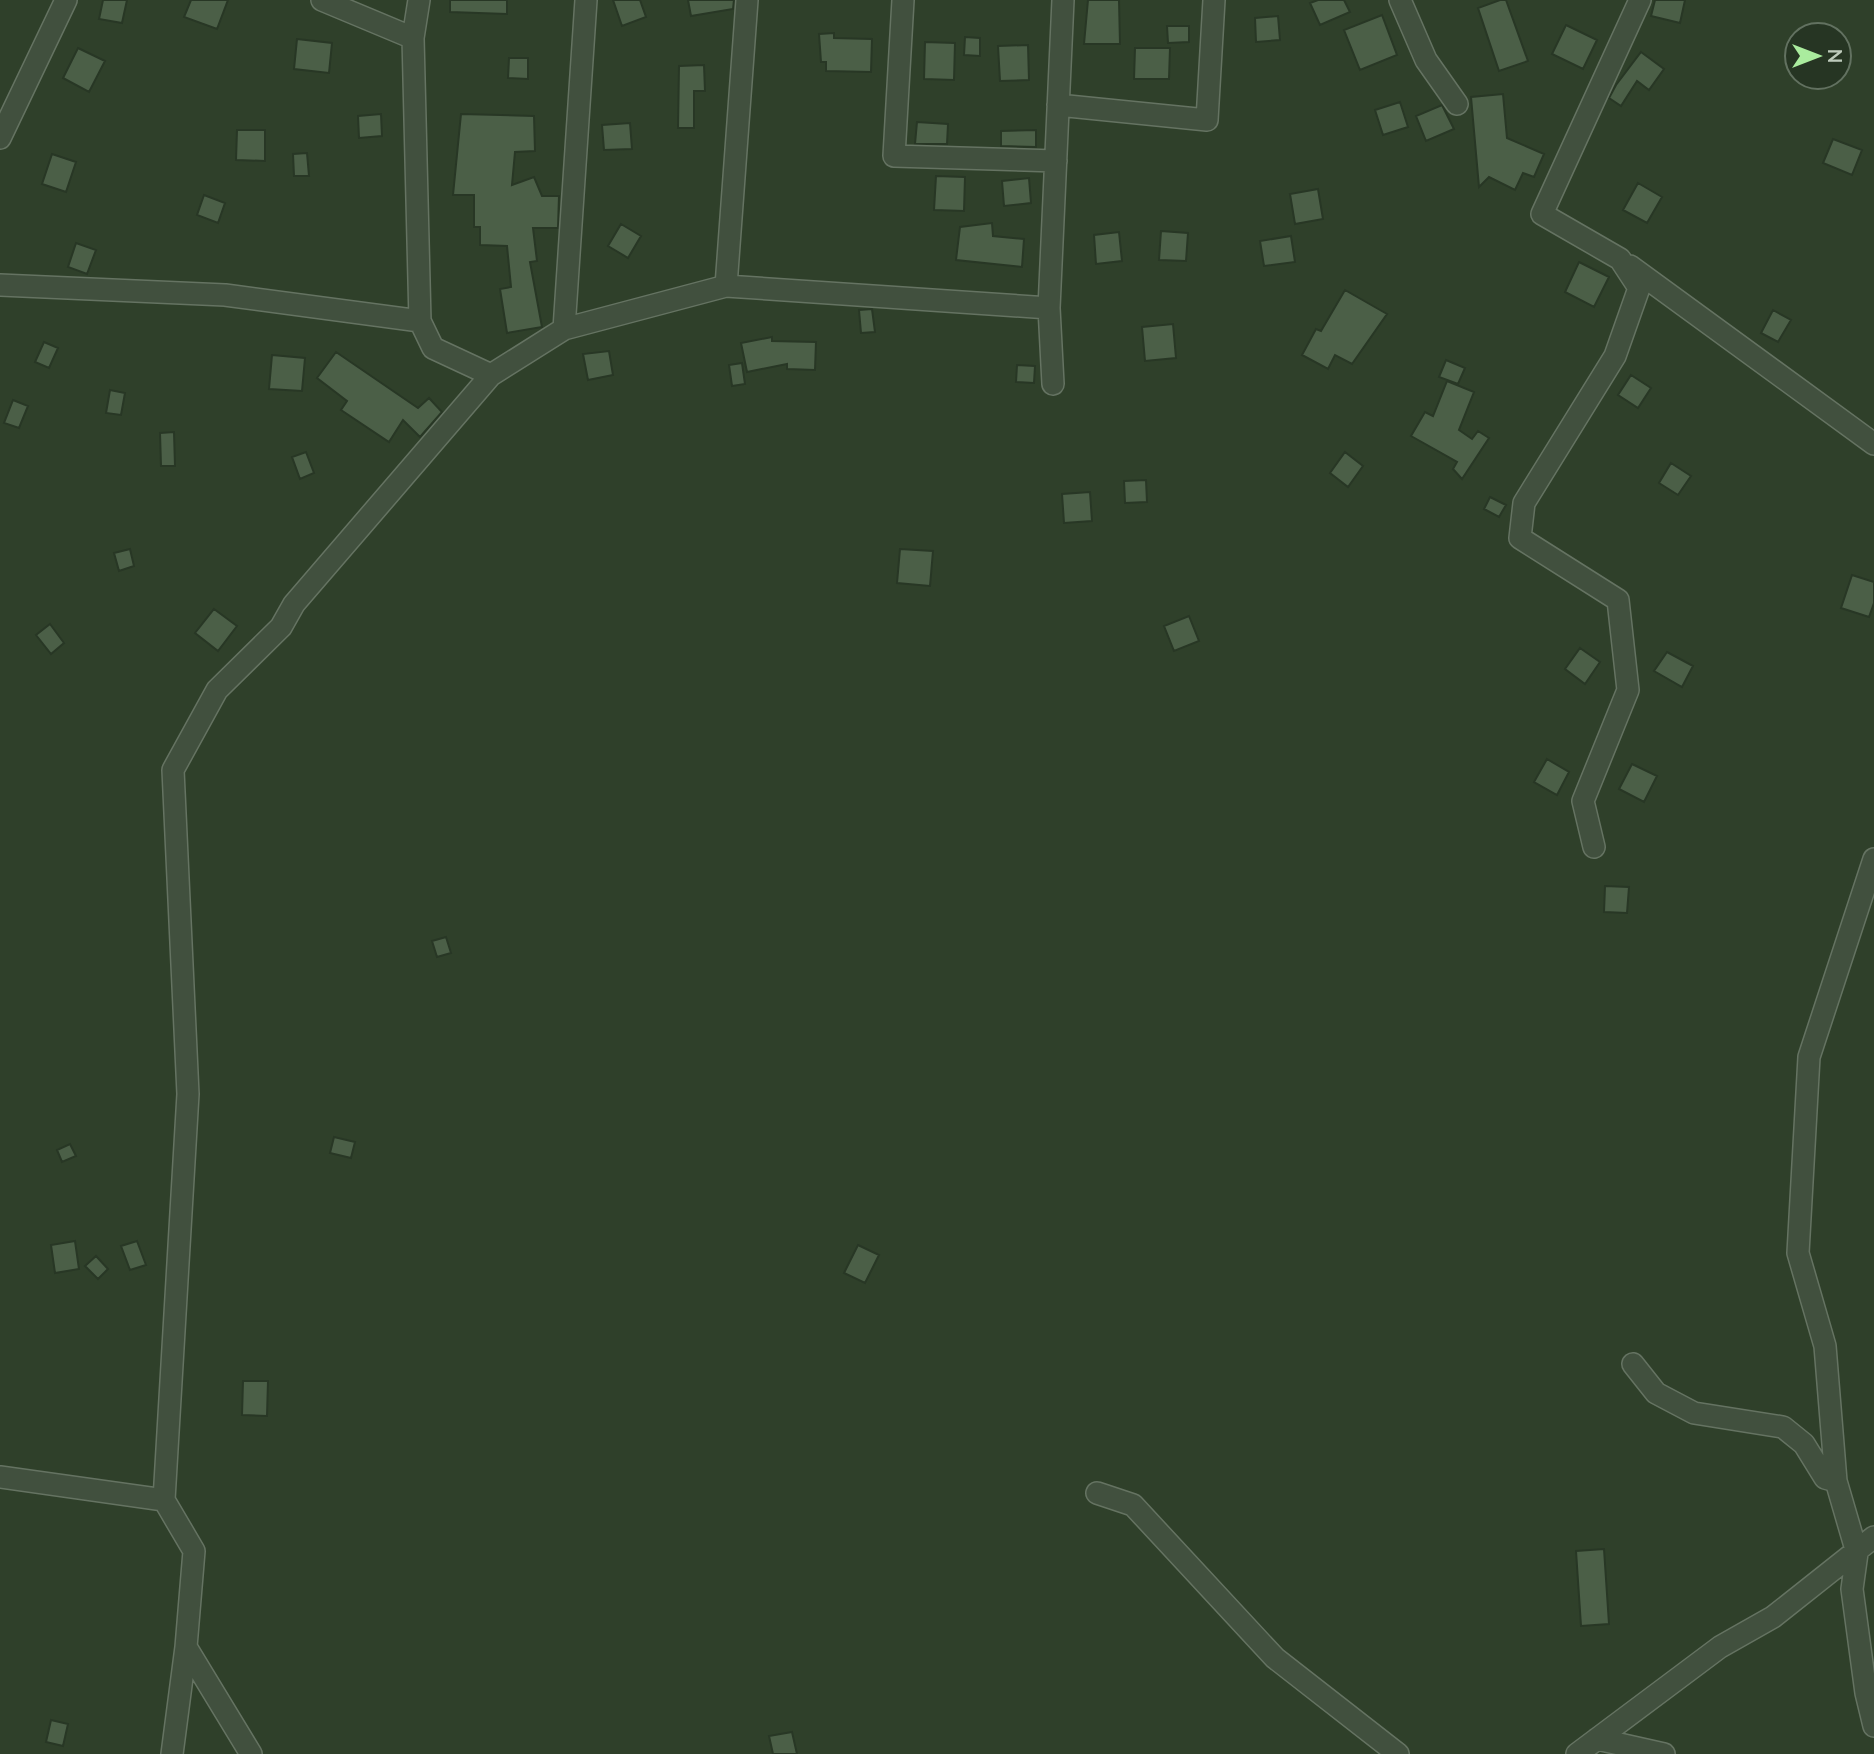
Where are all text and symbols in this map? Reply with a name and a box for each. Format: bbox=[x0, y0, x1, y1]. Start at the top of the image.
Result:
north arrow bbox=[1783, 21, 1853, 91]
text: N bbox=[1824, 49, 1847, 63]

